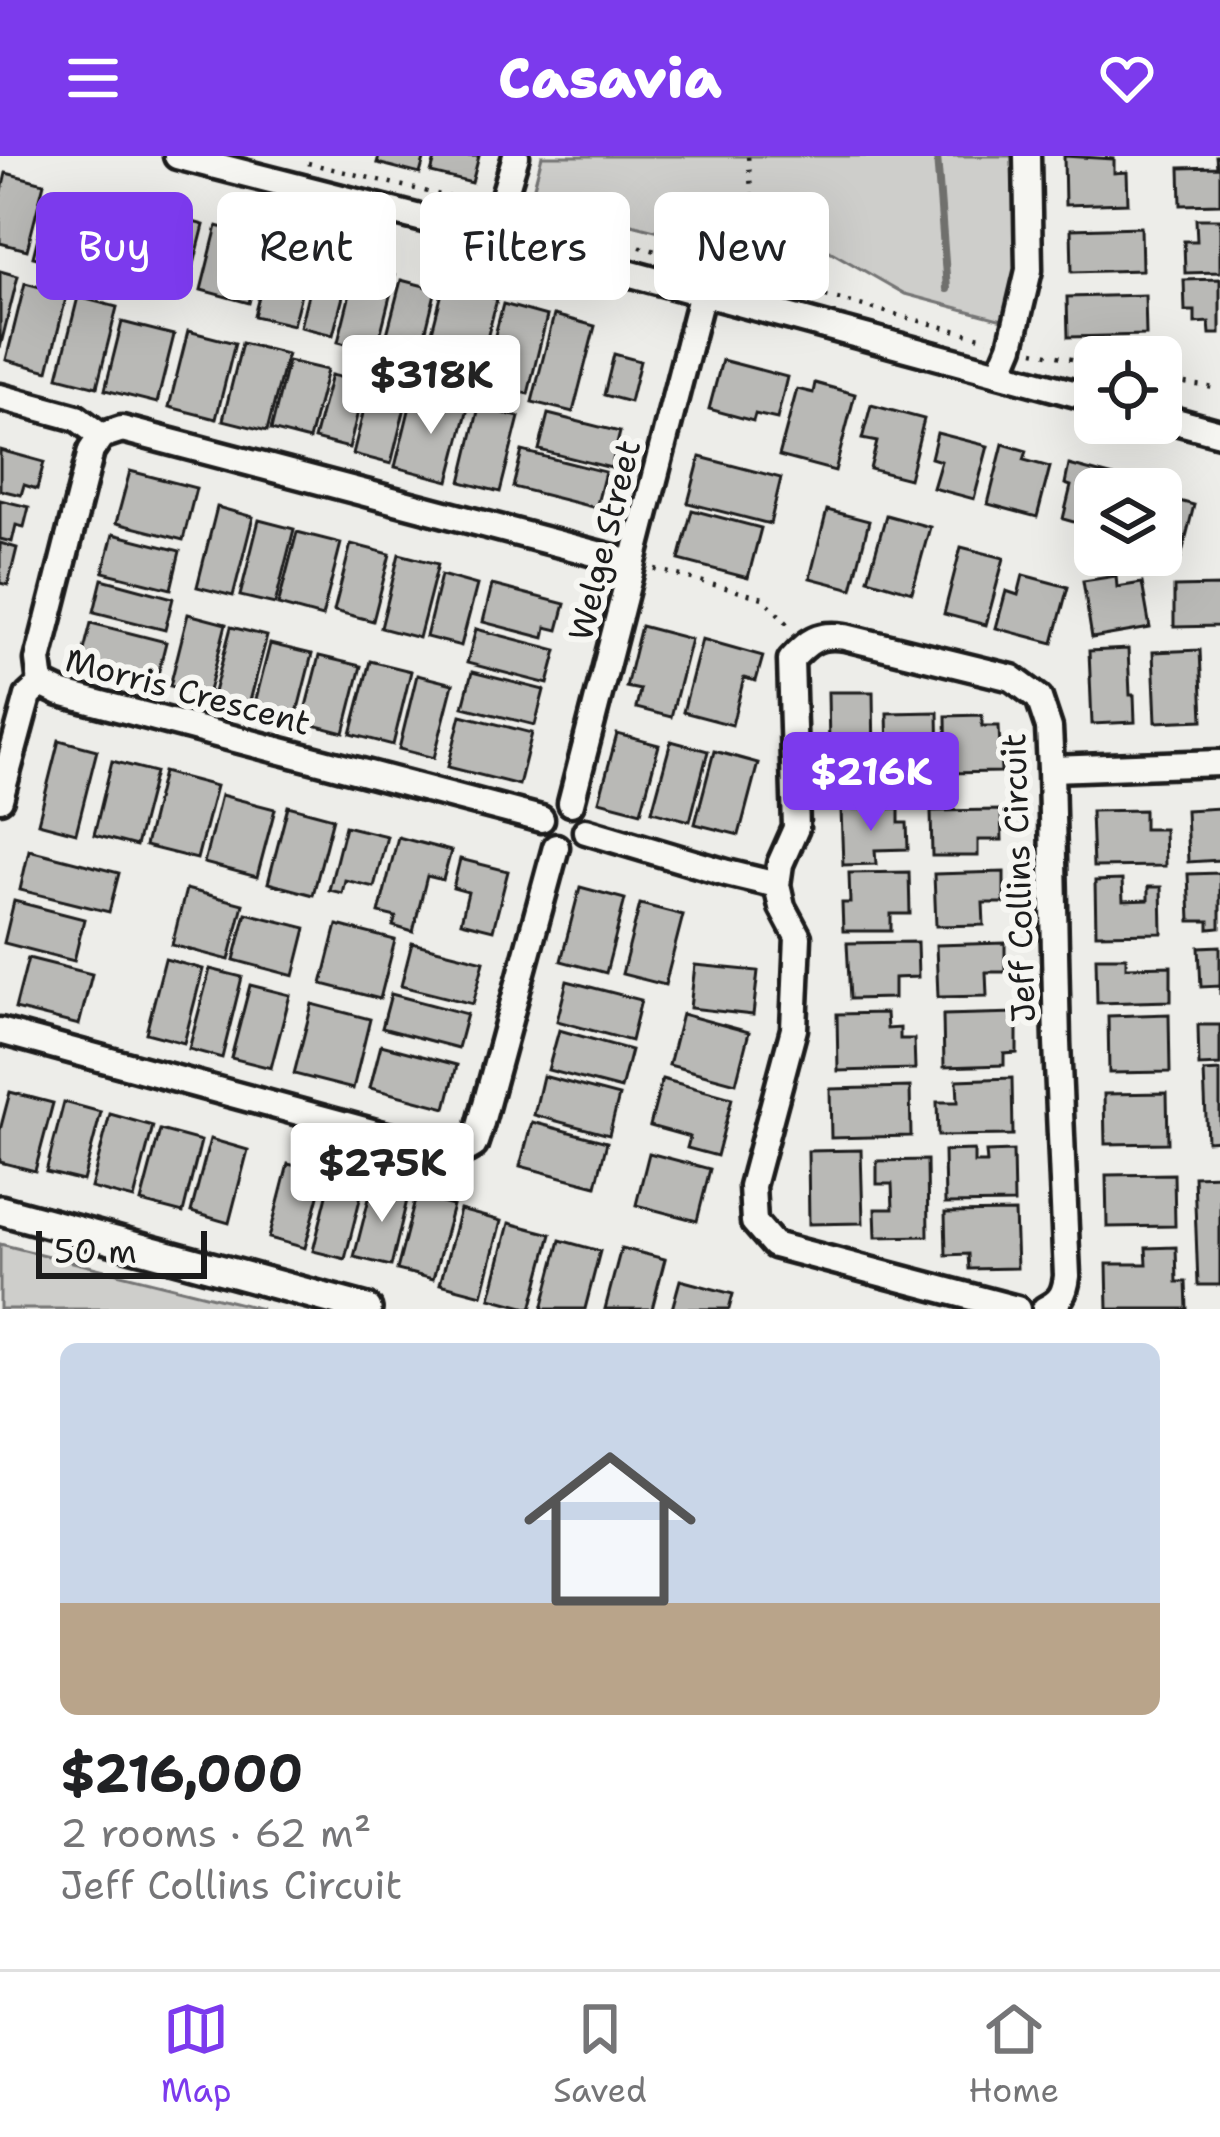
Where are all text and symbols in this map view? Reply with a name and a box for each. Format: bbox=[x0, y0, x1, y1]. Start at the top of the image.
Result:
text: Casavia bbox=[498, 42, 722, 114]
icon: menu bbox=[60, 45, 126, 111]
icon: heart bbox=[1094, 45, 1160, 111]
chip: Buy bbox=[36, 192, 193, 300]
chip: Rent bbox=[217, 192, 396, 300]
chip: Filters bbox=[420, 192, 630, 300]
chip: New bbox=[654, 192, 829, 300]
pin: $318K bbox=[347, 335, 515, 437]
map controls bbox=[1074, 336, 1182, 576]
button: locate bbox=[1074, 336, 1182, 444]
text: $318K bbox=[369, 348, 493, 400]
street label: Welge Street bbox=[558, 435, 651, 645]
button: layers bbox=[1074, 468, 1182, 576]
street label: Morris Crescent bbox=[60, 637, 315, 746]
pin: $216K bbox=[787, 732, 955, 834]
street label: Jeff Collins Circuit bbox=[991, 733, 1046, 1023]
text: $216K bbox=[810, 745, 932, 797]
pin: $275K bbox=[298, 1123, 466, 1225]
text: $275K bbox=[318, 1136, 446, 1188]
scale bar bbox=[36, 1225, 207, 1278]
text: 50 m bbox=[54, 1229, 137, 1274]
icon: home bbox=[502, 1421, 718, 1637]
text: $216,000 bbox=[60, 1739, 303, 1807]
text: 2 rooms · 62 m² bbox=[60, 1807, 372, 1859]
text: Jeff Collins Circuit bbox=[60, 1859, 402, 1911]
tab: Map bbox=[161, 1996, 232, 2113]
tab: Saved bbox=[553, 1996, 647, 2113]
tab: Home bbox=[968, 1996, 1059, 2113]

